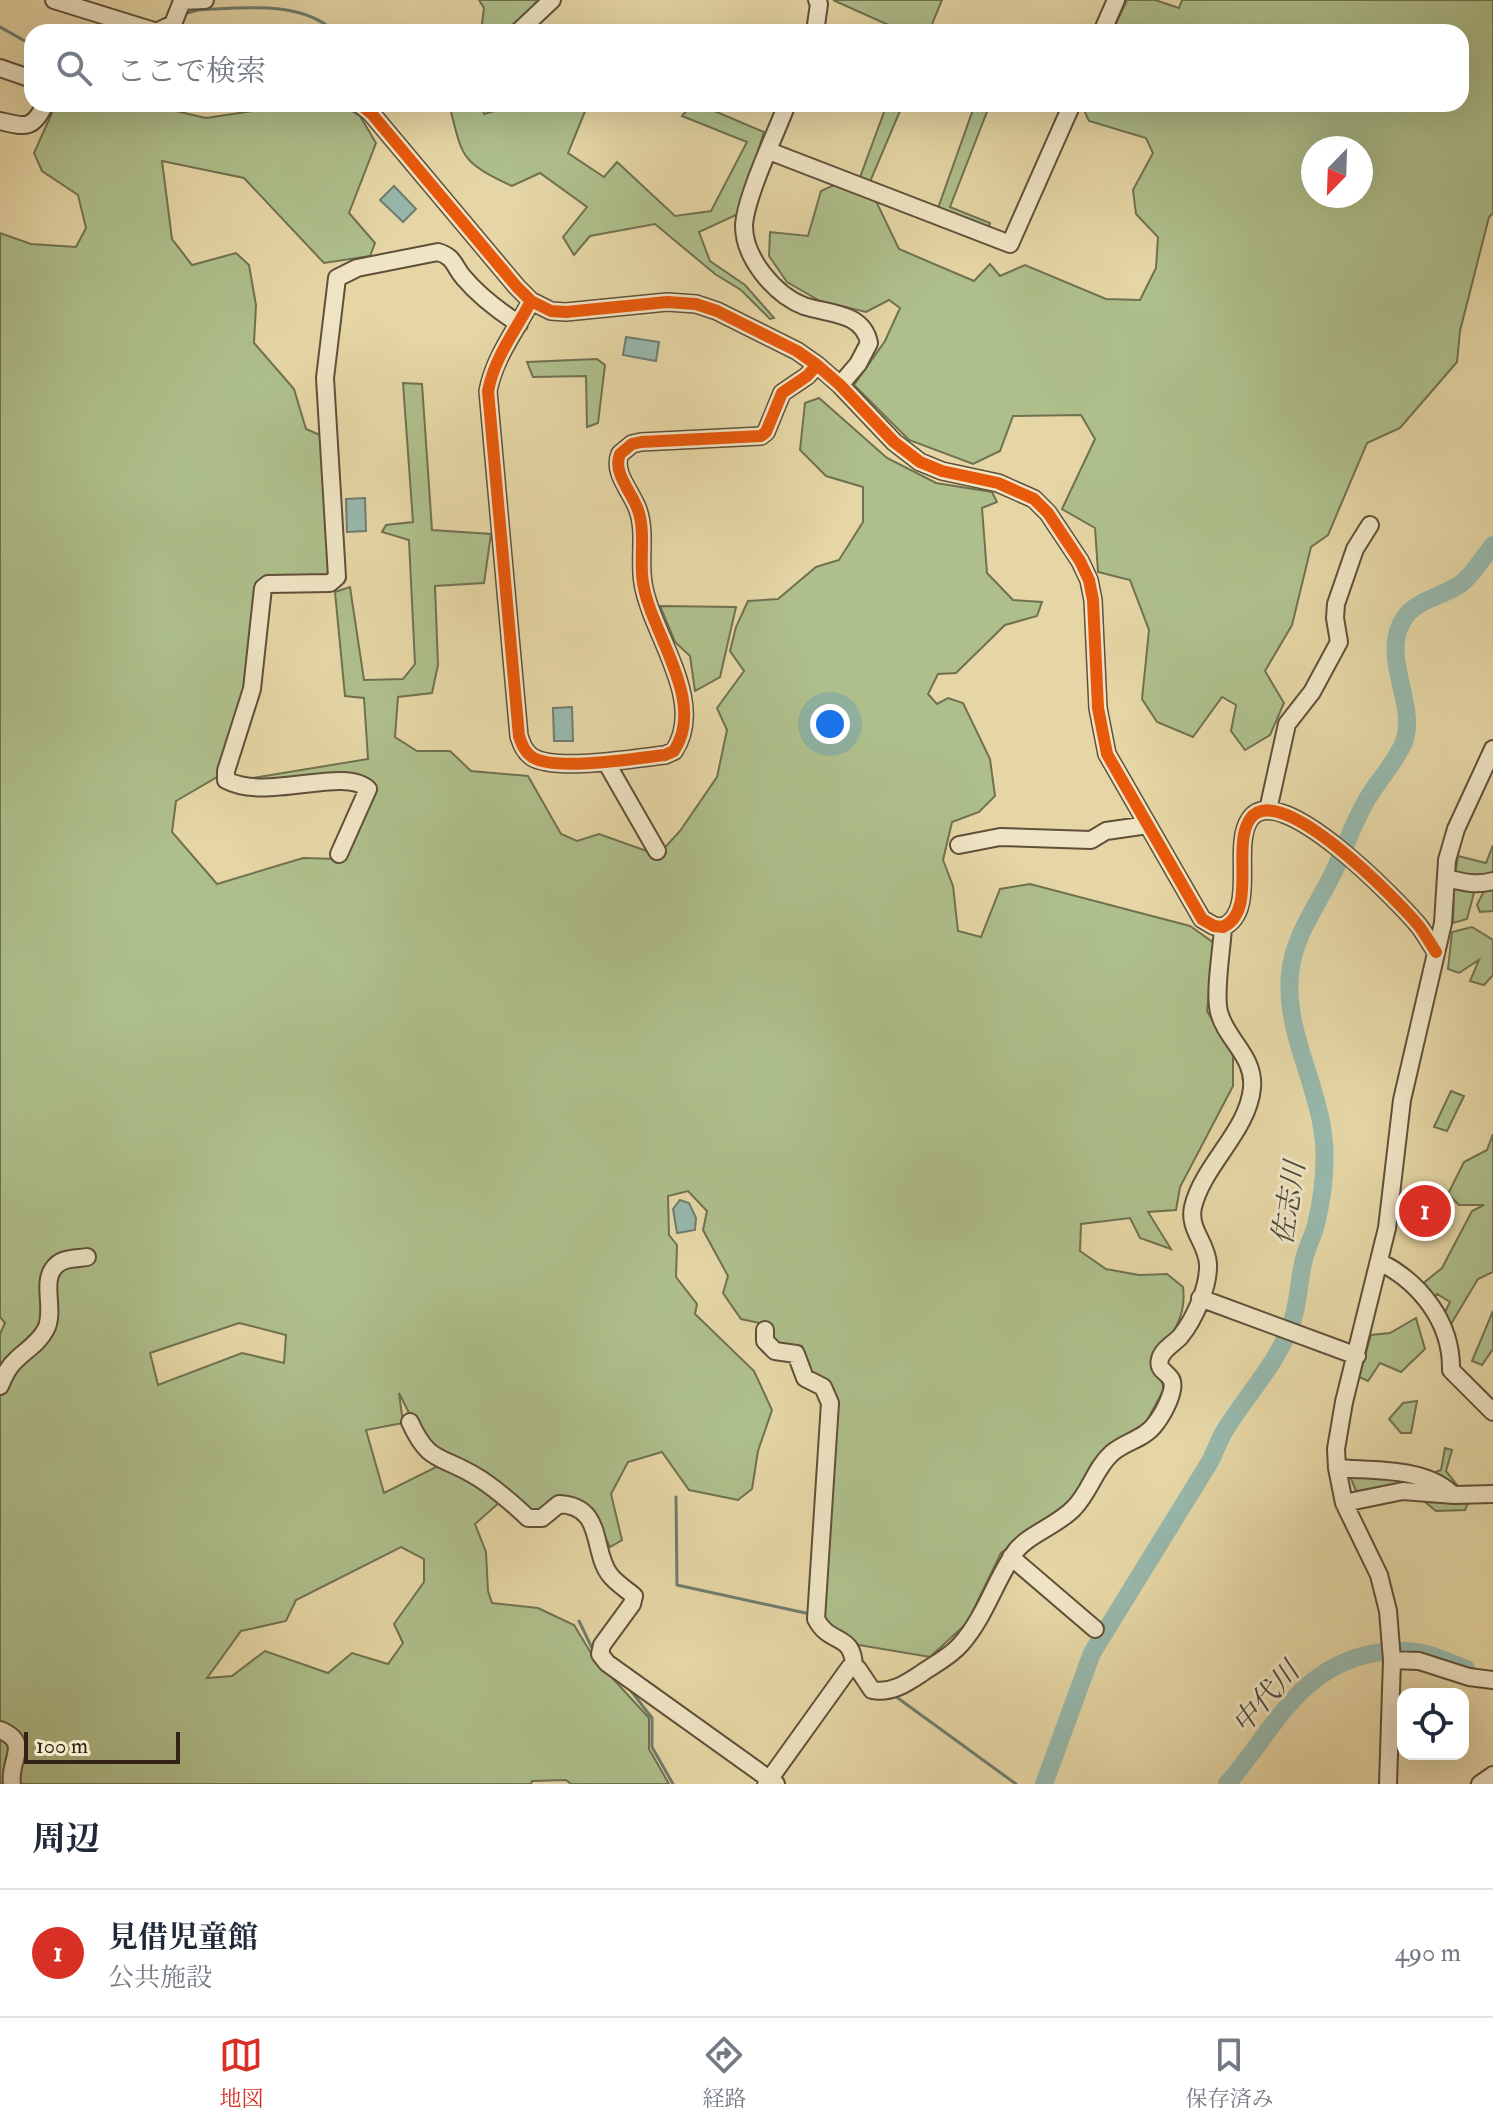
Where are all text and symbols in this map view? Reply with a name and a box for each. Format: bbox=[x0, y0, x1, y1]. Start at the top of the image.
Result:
search box bbox=[24, 24, 1469, 112]
icon: search bbox=[52, 46, 96, 90]
text: ここで検索 bbox=[116, 53, 266, 90]
north arrow bbox=[1301, 136, 1373, 208]
your location bbox=[810, 704, 850, 744]
water label: 佐志川 bbox=[1266, 1156, 1314, 1247]
pin: 1 bbox=[1399, 1181, 1451, 1241]
water label: 中代川 bbox=[1225, 1653, 1309, 1741]
map controls bbox=[1397, 1688, 1469, 1760]
button: locate bbox=[1397, 1688, 1469, 1760]
scale bar bbox=[24, 1728, 180, 1764]
text: 100 m bbox=[36, 1732, 88, 1760]
text: 周辺 bbox=[32, 1818, 100, 1861]
text: 見借児童館 bbox=[108, 1919, 258, 1956]
text: 1 bbox=[53, 1937, 63, 1969]
text: 490 m bbox=[1395, 1937, 1461, 1969]
text: 公共施設 bbox=[108, 1962, 212, 1994]
tab: 地図 bbox=[219, 2033, 264, 2113]
tab: 経路 bbox=[702, 2033, 747, 2113]
tab: 保存済み bbox=[1185, 2033, 1274, 2113]

